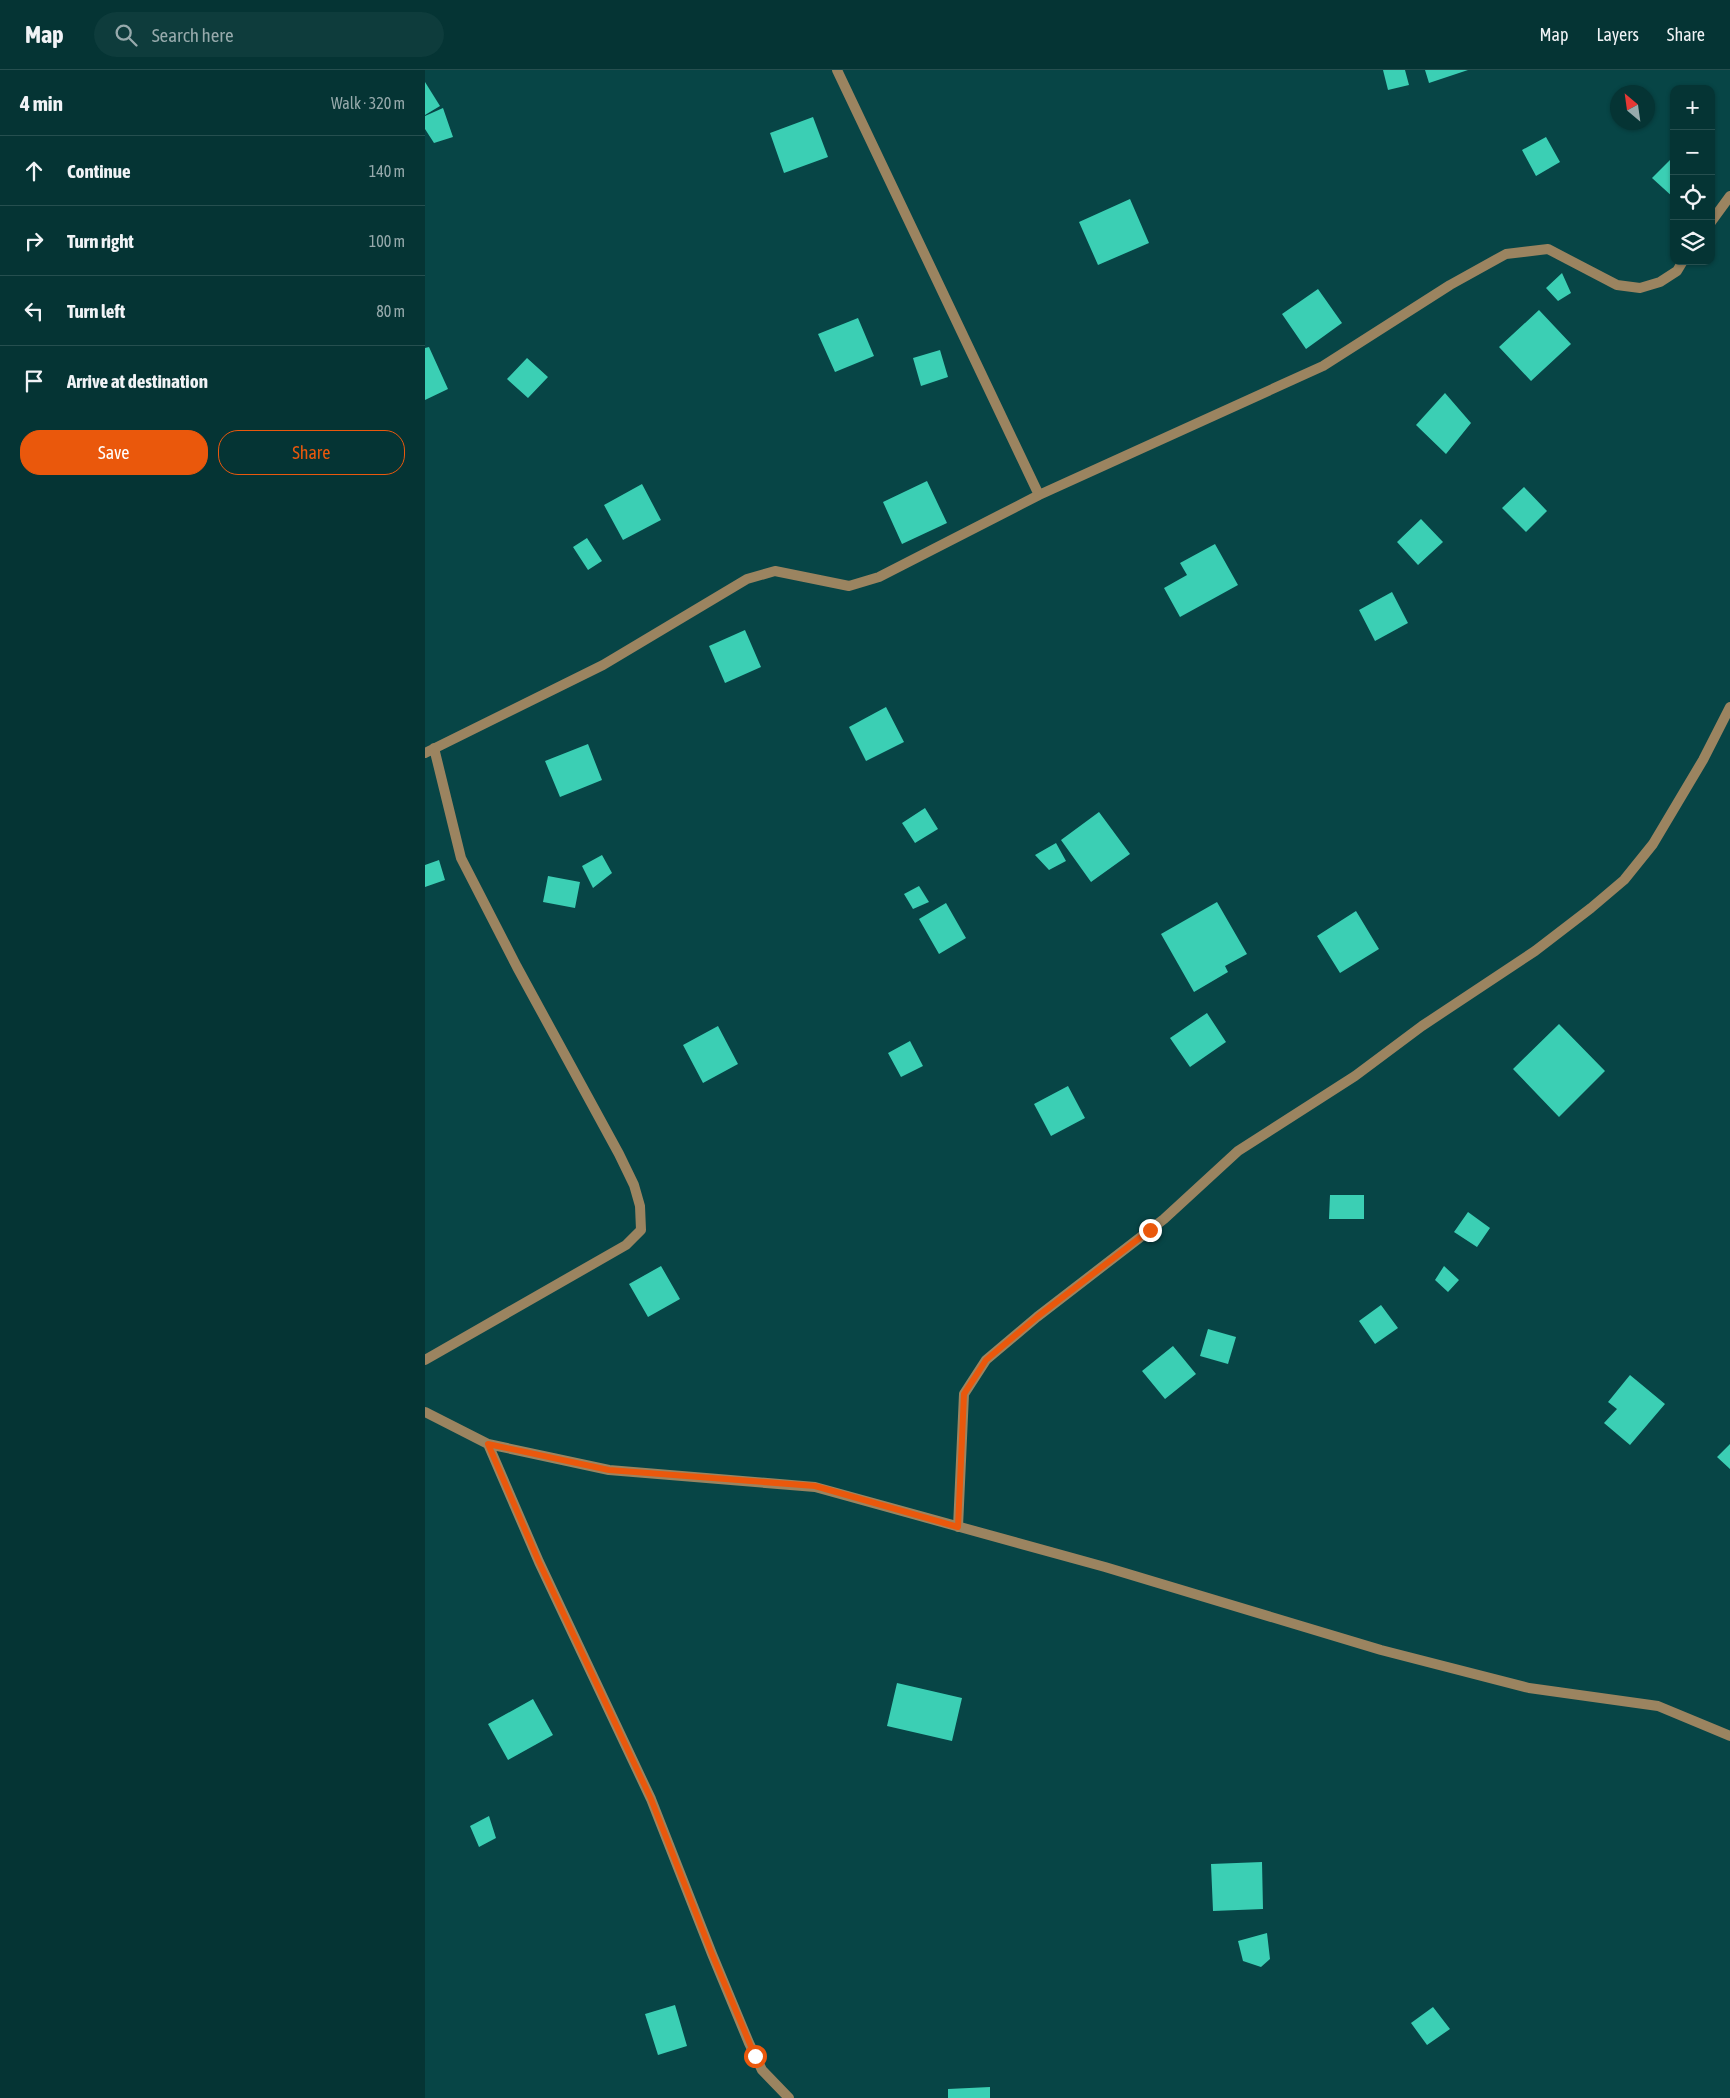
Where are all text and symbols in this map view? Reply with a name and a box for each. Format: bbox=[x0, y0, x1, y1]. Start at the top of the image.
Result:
search box bbox=[94, 12, 444, 57]
text: Map bbox=[25, 21, 64, 48]
icon: search bbox=[112, 21, 140, 49]
text: Search here bbox=[152, 24, 234, 46]
text: Map bbox=[1539, 24, 1568, 45]
text: Layers bbox=[1596, 24, 1639, 45]
text: Share bbox=[1667, 24, 1705, 45]
north arrow bbox=[1610, 85, 1655, 130]
map controls bbox=[1670, 85, 1715, 265]
button: + bbox=[1670, 85, 1715, 130]
text: 4 min bbox=[20, 91, 63, 115]
text: Walk · 320 m bbox=[331, 94, 405, 112]
button: − bbox=[1670, 130, 1715, 175]
icon: ahead bbox=[20, 157, 48, 185]
text: Continue bbox=[67, 160, 131, 182]
text: 140 m bbox=[369, 162, 405, 180]
button: locate bbox=[1670, 175, 1715, 220]
button: layers bbox=[1670, 220, 1715, 265]
icon: right bbox=[20, 227, 48, 255]
text: Turn right bbox=[67, 230, 134, 252]
text: 100 m bbox=[369, 232, 405, 250]
icon: left bbox=[20, 297, 48, 325]
text: Turn left bbox=[67, 300, 125, 322]
text: 80 m bbox=[376, 302, 405, 320]
icon: arrive bbox=[20, 367, 48, 395]
text: Arrive at destination bbox=[67, 370, 208, 392]
button: Save bbox=[20, 430, 208, 475]
button: Share bbox=[218, 430, 405, 475]
route end bbox=[1139, 1219, 1162, 1242]
route start bbox=[744, 2045, 767, 2068]

